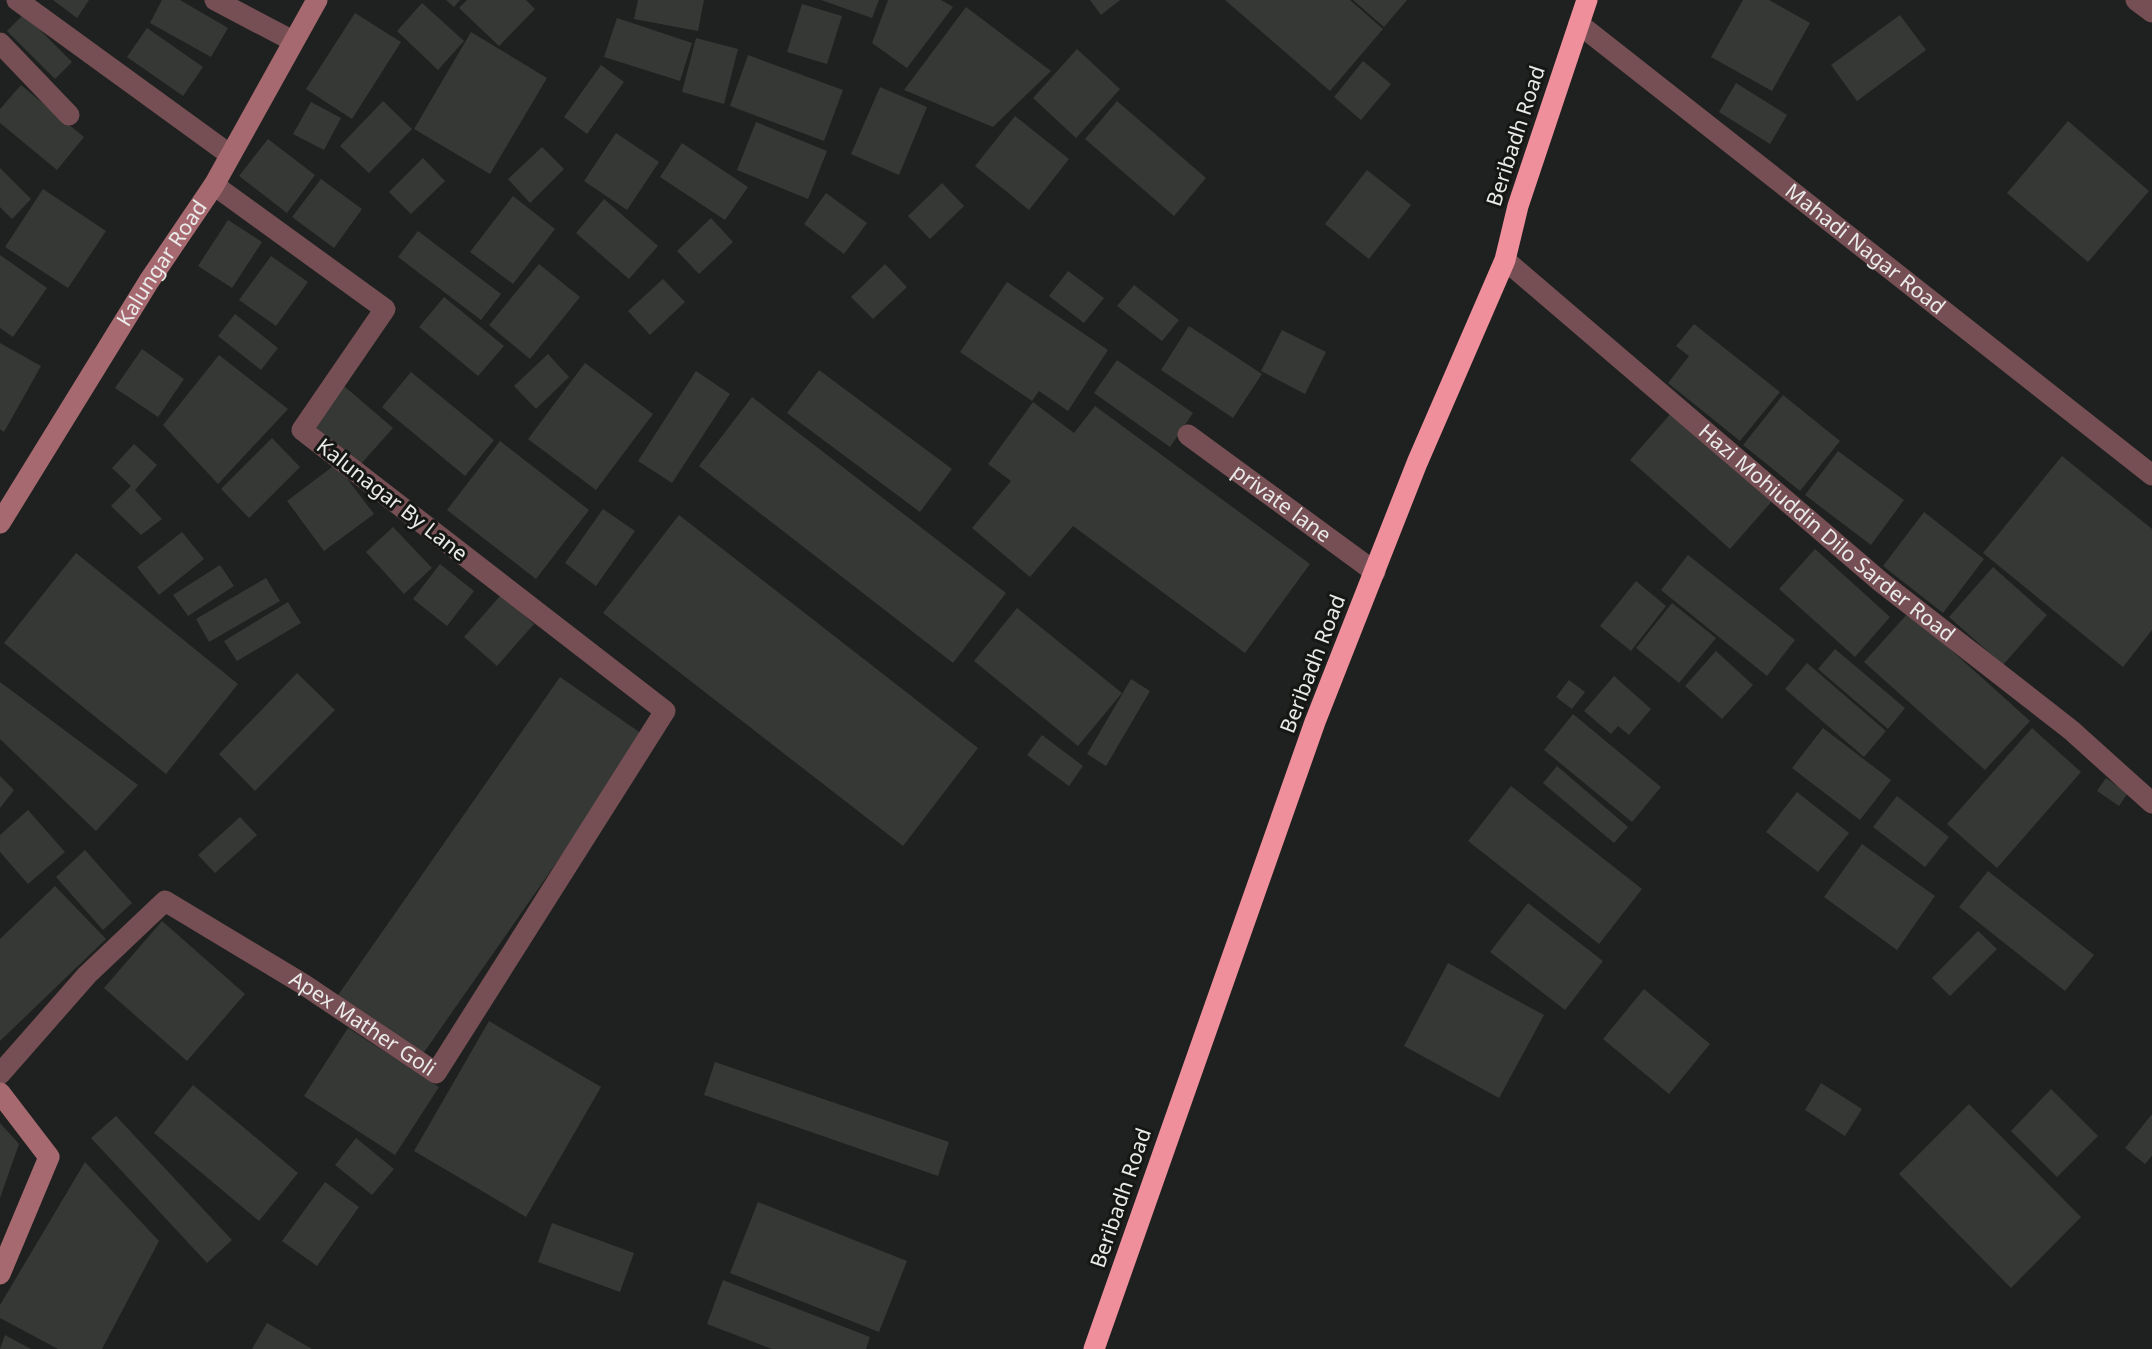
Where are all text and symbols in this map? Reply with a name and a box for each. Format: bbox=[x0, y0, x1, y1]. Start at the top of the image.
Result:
street label: Beribadh Road bbox=[1479, 62, 1551, 209]
street label: Mahadi Nagar Road bbox=[1780, 177, 1952, 320]
street label: Kalungar Road bbox=[110, 194, 213, 331]
street label: Hazi Mohiuddin Dilo Sarder Road bbox=[1693, 417, 1961, 648]
street label: Kalunagar By Lane bbox=[311, 431, 474, 567]
street label: private lane bbox=[1227, 457, 1337, 548]
street label: Beribadh Road bbox=[1273, 590, 1351, 737]
street label: Apex Mather Goli bbox=[285, 964, 442, 1082]
street label: Beribadh Road bbox=[1083, 1124, 1157, 1271]

